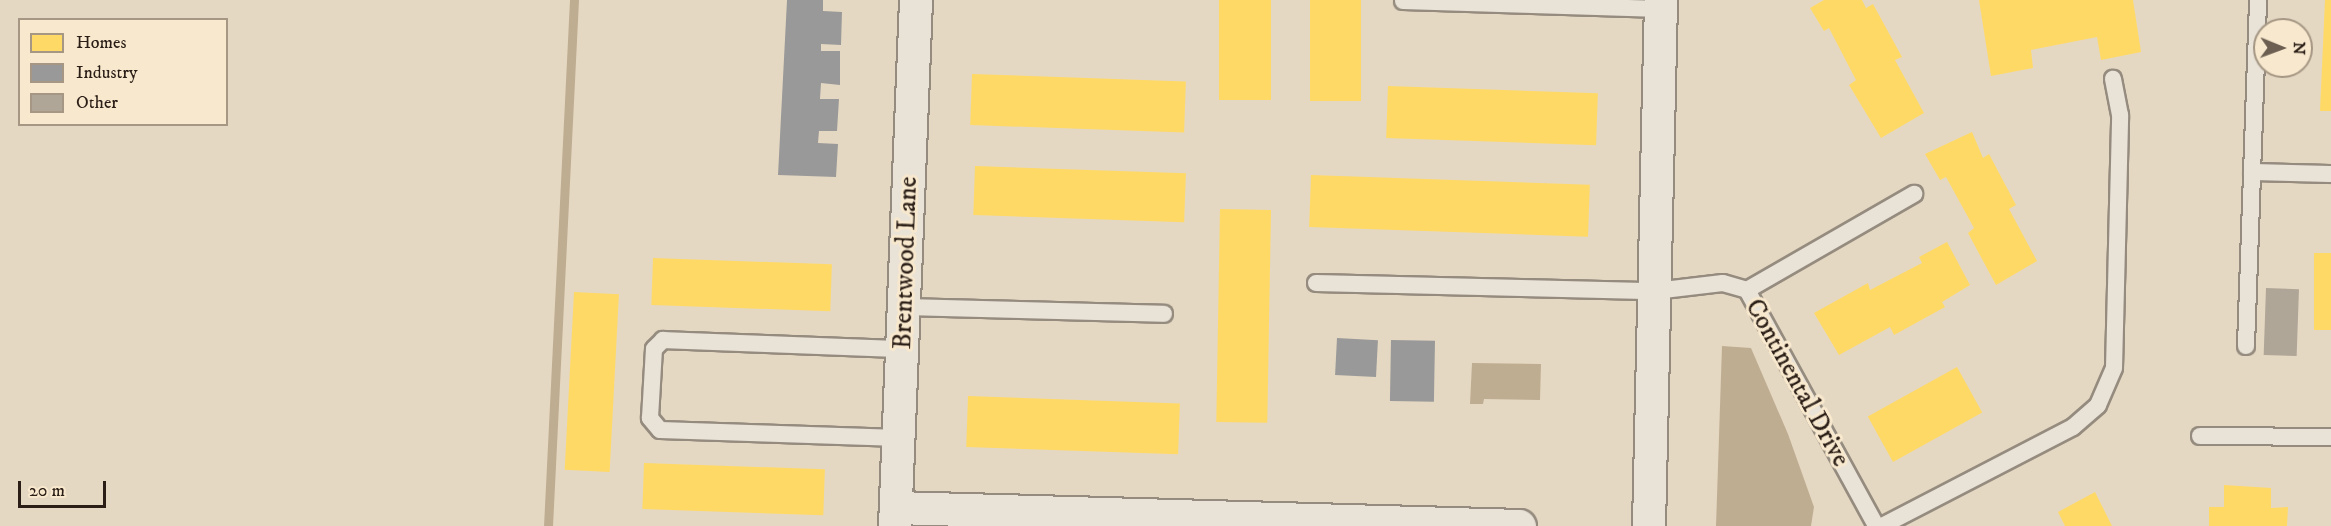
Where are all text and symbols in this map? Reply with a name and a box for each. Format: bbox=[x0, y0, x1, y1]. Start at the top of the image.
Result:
legend bbox=[18, 18, 228, 126]
north arrow bbox=[2253, 18, 2313, 78]
text: Homes bbox=[76, 32, 127, 54]
text: N bbox=[2289, 42, 2309, 55]
text: Industry bbox=[76, 62, 137, 84]
text: Other bbox=[76, 92, 118, 114]
street label: Brentwood Lane bbox=[887, 176, 925, 350]
street label: Continental Drive bbox=[1738, 294, 1856, 472]
scale bar bbox=[21, 469, 110, 507]
text: 20 m bbox=[29, 480, 65, 502]

